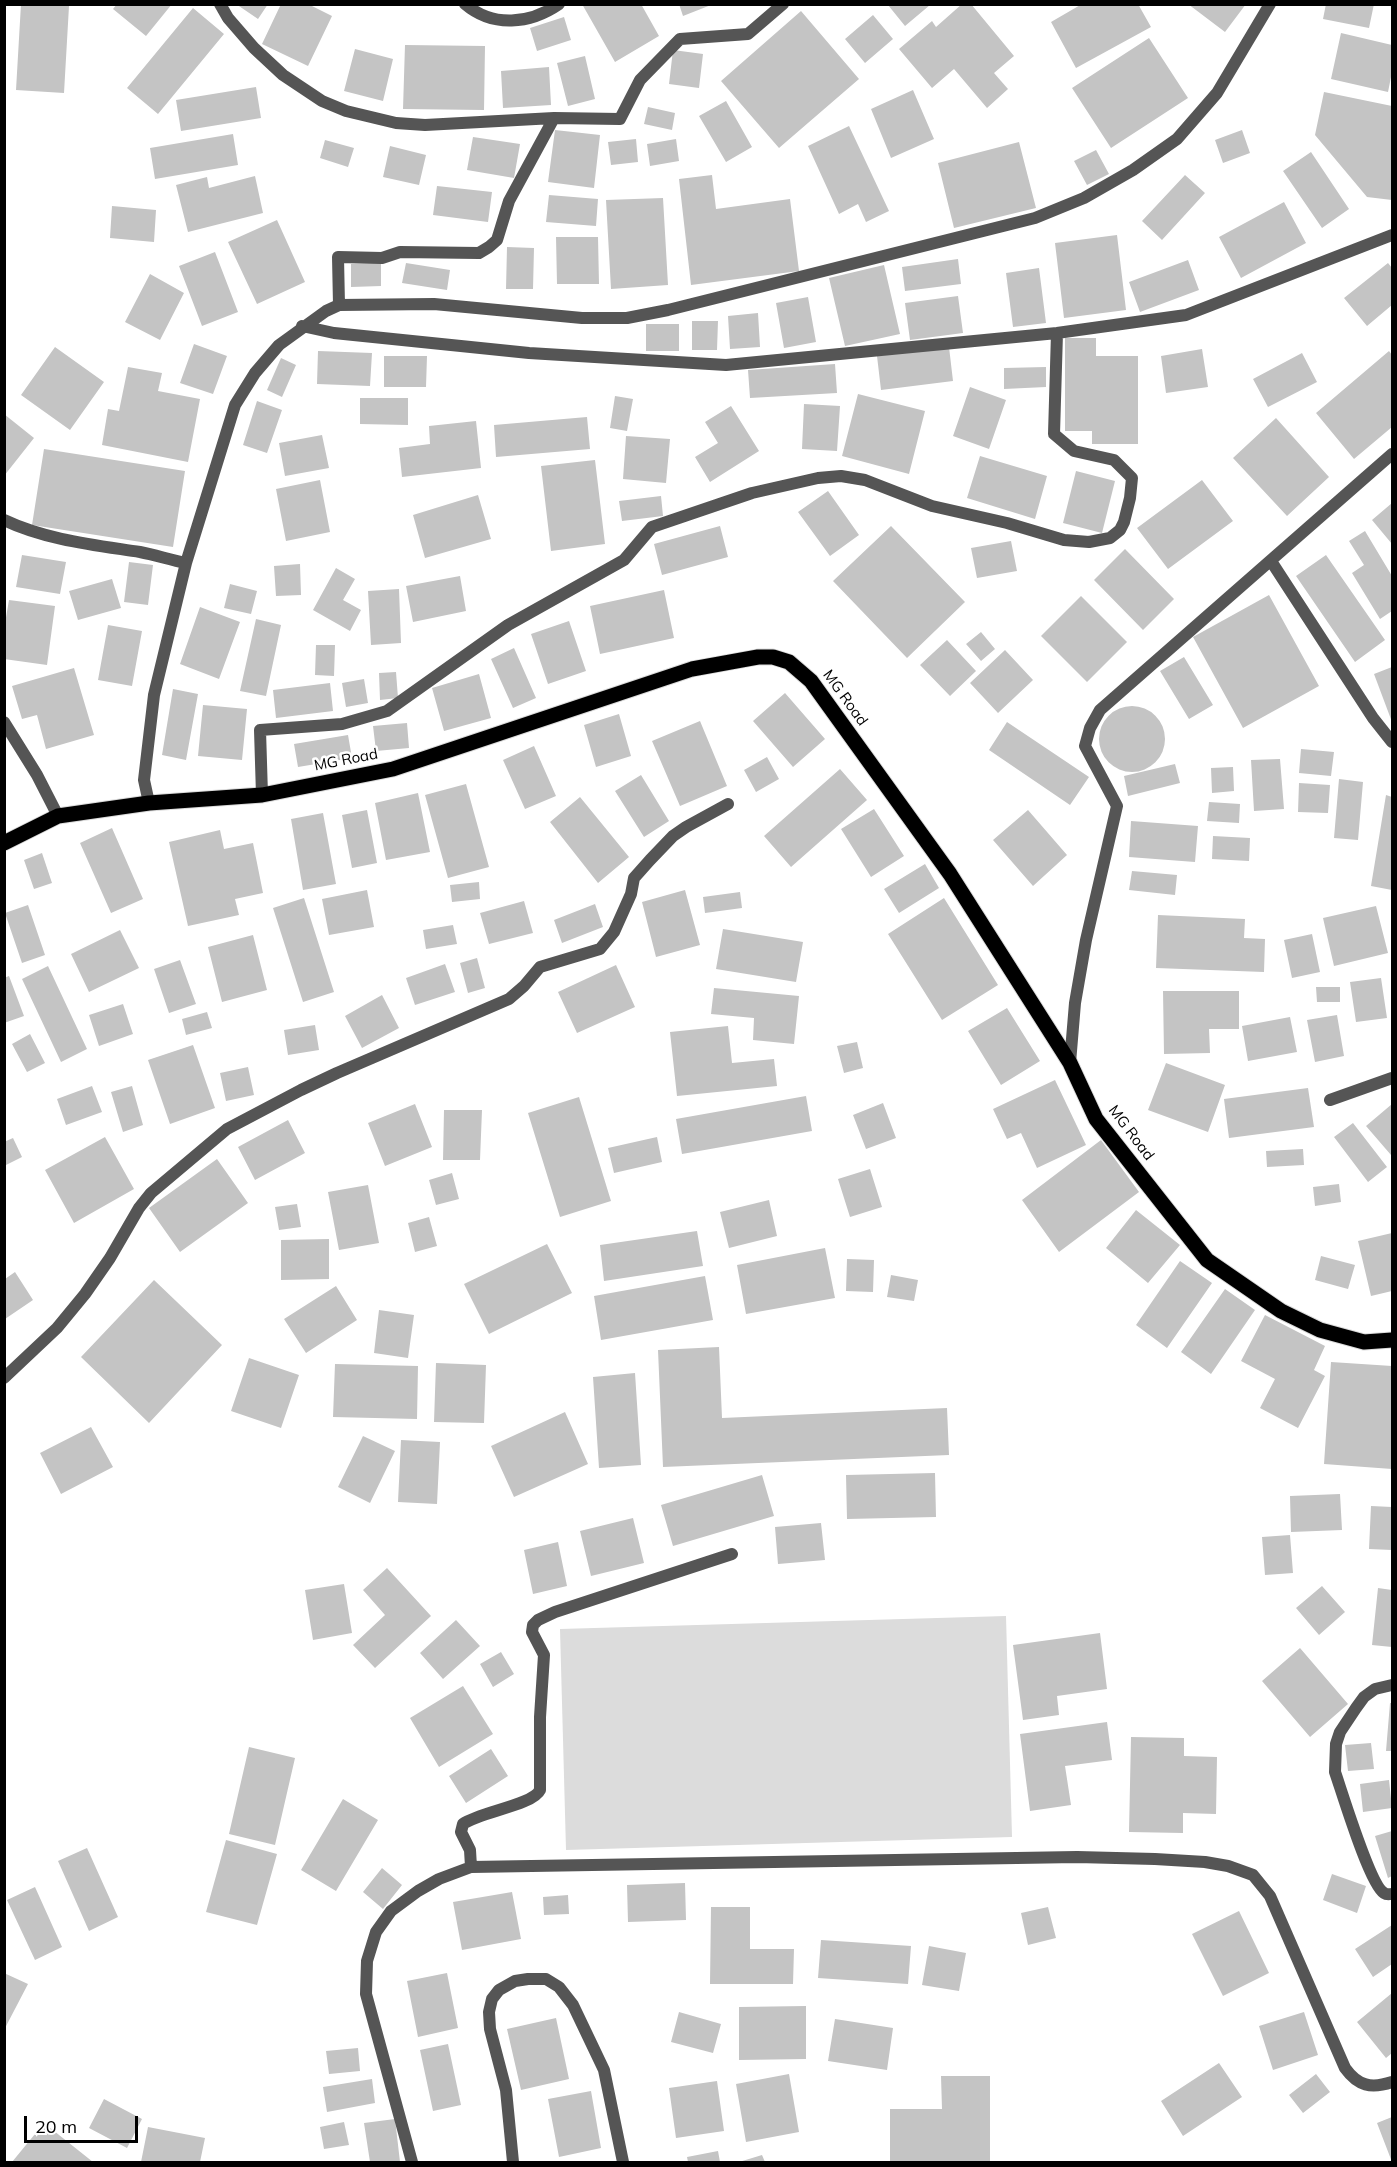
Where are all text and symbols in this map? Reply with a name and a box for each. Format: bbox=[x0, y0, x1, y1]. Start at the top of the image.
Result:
street label: MG Road bbox=[819, 667, 871, 729]
street label: MG Road bbox=[313, 745, 379, 775]
street label: MG Road bbox=[1104, 1102, 1158, 1164]
scale bar bbox=[27, 2104, 141, 2142]
text: 20 m bbox=[35, 2115, 77, 2138]

